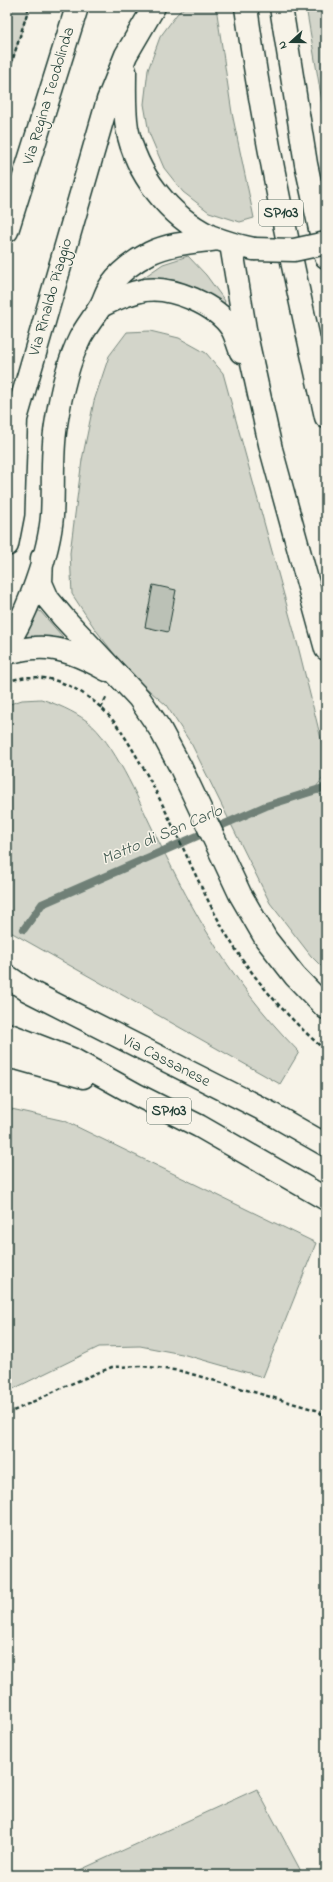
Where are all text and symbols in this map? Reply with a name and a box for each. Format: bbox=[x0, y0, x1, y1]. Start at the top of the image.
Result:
north arrow bbox=[271, 22, 311, 62]
street label: Via Regina Teodolinda bbox=[16, 24, 81, 169]
text: N bbox=[274, 39, 291, 52]
road number: SP103 bbox=[259, 200, 303, 226]
street label: Via Rinaldo Piaggio bbox=[22, 235, 79, 360]
water label: Matto di San Carlo bbox=[98, 798, 227, 872]
street label: Via Cassanese bbox=[117, 1028, 215, 1094]
road number: SP103 bbox=[147, 1098, 191, 1124]

